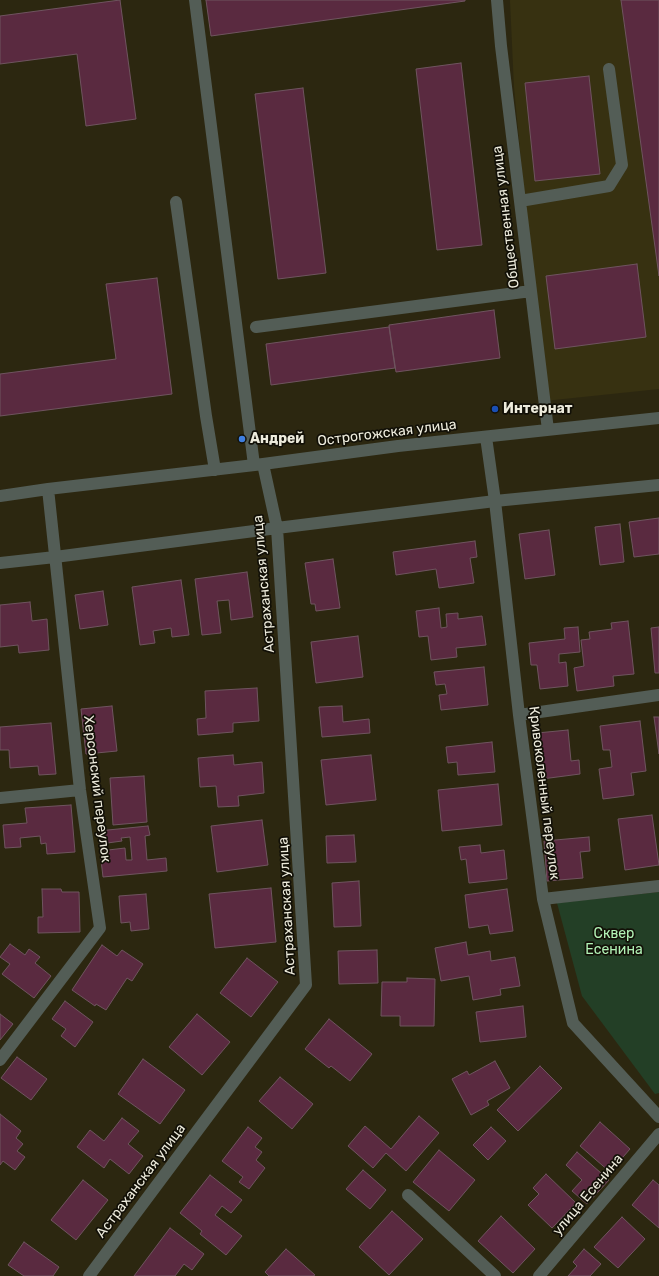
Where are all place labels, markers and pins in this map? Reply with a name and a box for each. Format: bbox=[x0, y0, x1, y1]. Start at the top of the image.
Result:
place label: Интернат bbox=[503, 401, 573, 417]
marker: Интернат bbox=[490, 404, 500, 414]
place label: Андрей bbox=[250, 431, 304, 447]
marker: Андрей bbox=[237, 434, 247, 444]

